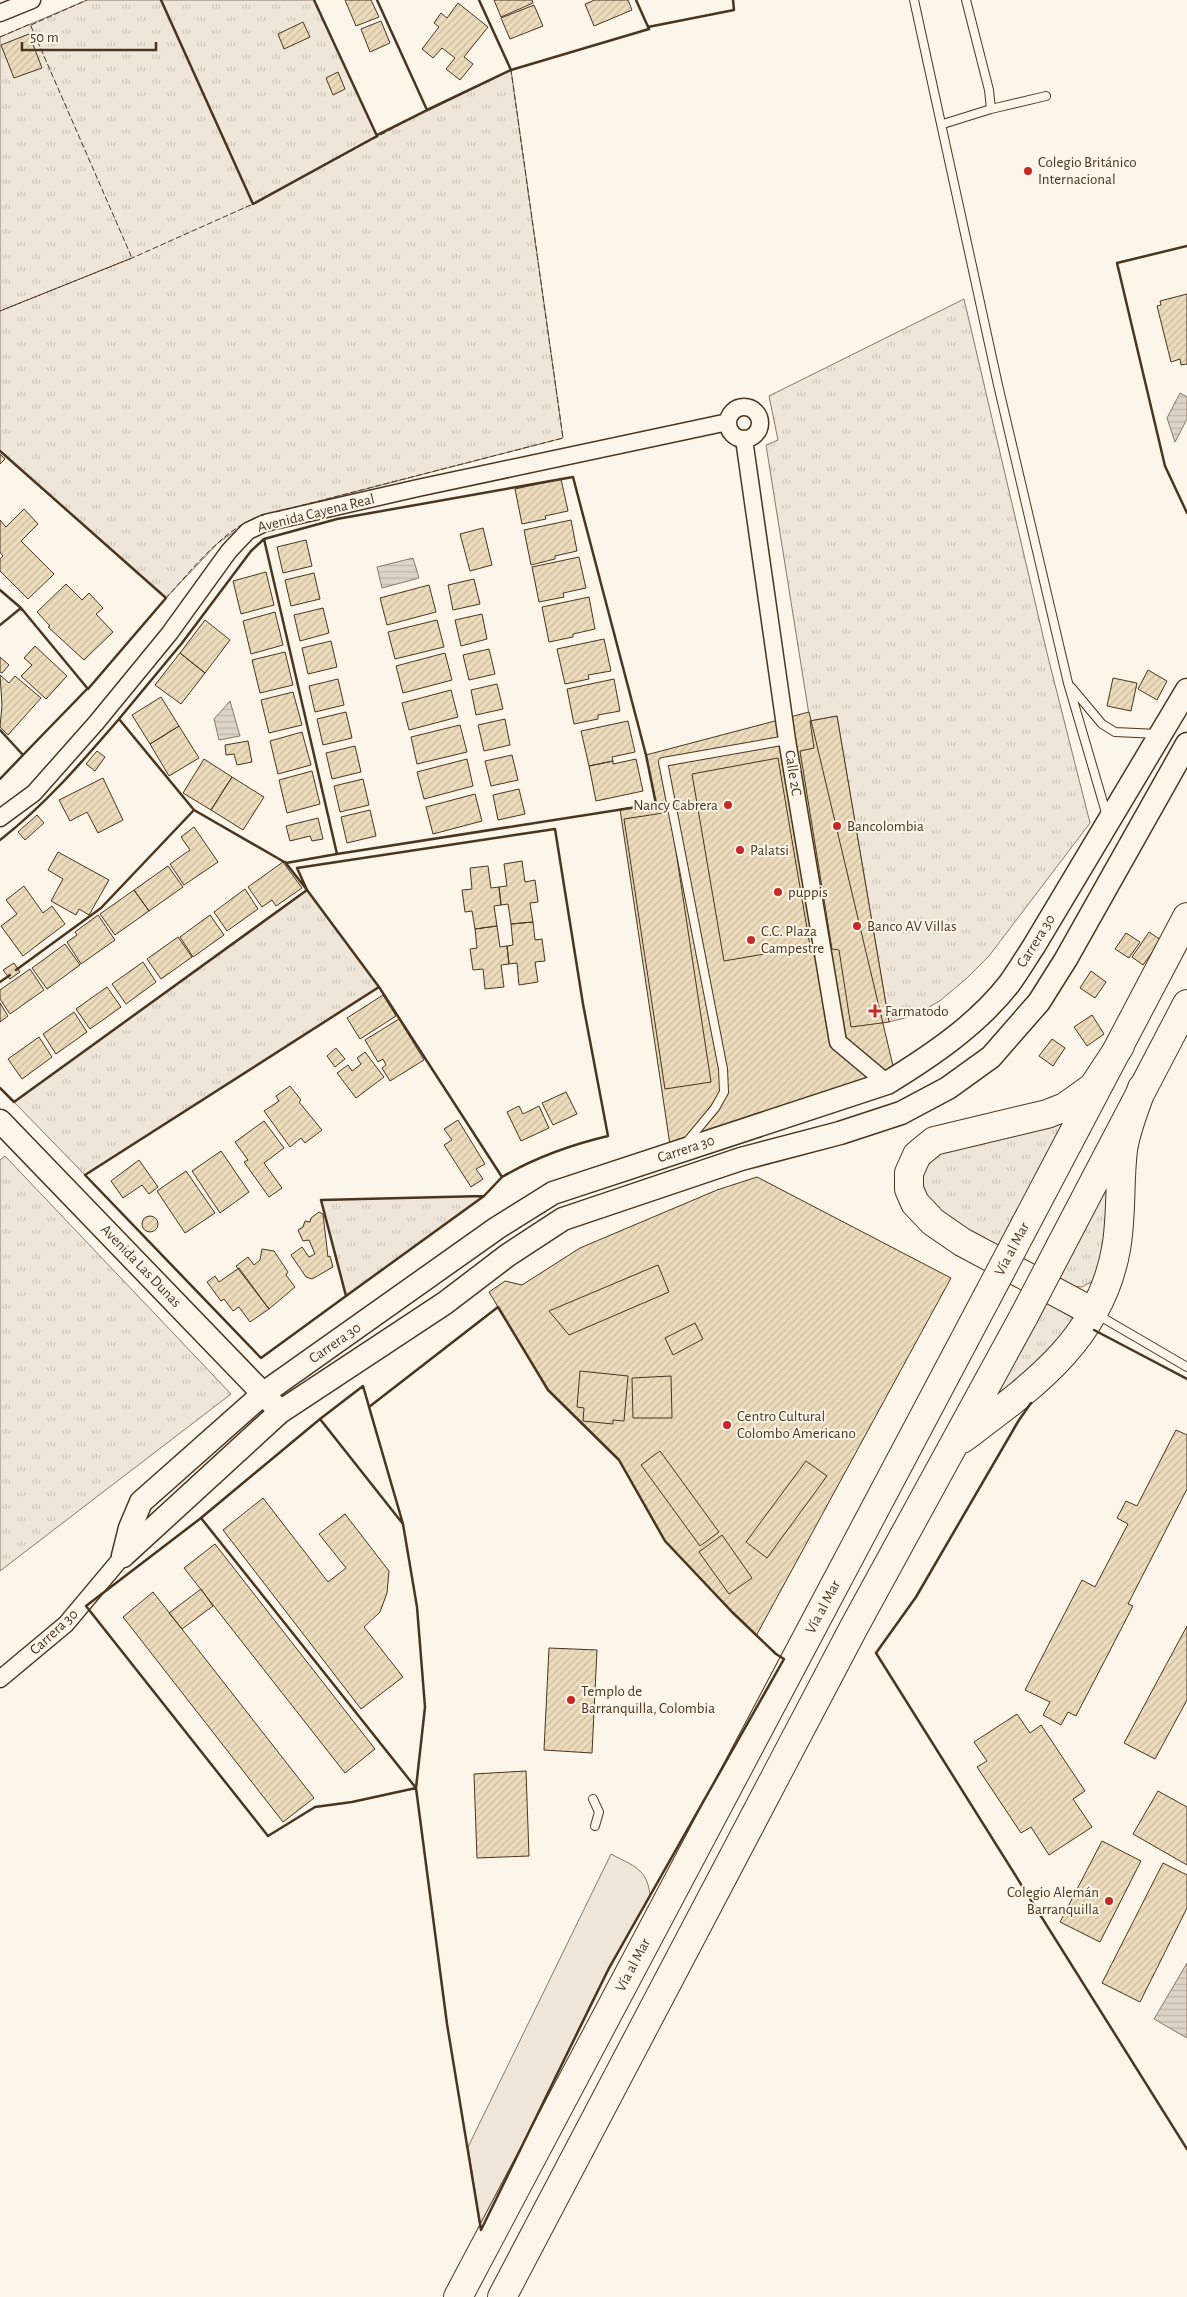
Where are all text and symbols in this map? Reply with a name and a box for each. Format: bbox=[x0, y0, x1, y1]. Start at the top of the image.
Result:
scale bar bbox=[22, 20, 156, 52]
text: 50 m bbox=[30, 30, 59, 45]
place label: Colegio Británico Internacional bbox=[1038, 155, 1137, 187]
marker: Colegio Británico Internacional bbox=[1022, 165, 1034, 177]
street label: Avenida Cayena Real bbox=[256, 491, 376, 535]
street label: Calle 2C bbox=[782, 749, 804, 797]
place label: Nancy Cabrera bbox=[633, 798, 718, 813]
marker: Nancy Cabrera bbox=[722, 799, 734, 811]
place label: Bancolombia bbox=[847, 819, 924, 834]
marker: Bancolombia bbox=[831, 820, 843, 832]
place label: Palatsi bbox=[750, 843, 789, 858]
marker: Palatsi bbox=[734, 844, 746, 856]
place label: puppis bbox=[788, 885, 828, 900]
marker: puppis bbox=[772, 886, 784, 898]
street label: Carrera 30 bbox=[1014, 912, 1058, 970]
place label: Banco AV Villas bbox=[867, 919, 956, 934]
marker: Banco AV Villas bbox=[851, 920, 863, 932]
place label: C.C. Plaza Campestre bbox=[761, 924, 824, 956]
marker: C.C. Plaza Campestre bbox=[745, 934, 757, 946]
place label: Farmatodo bbox=[885, 1004, 949, 1019]
marker: Farmatodo bbox=[869, 1005, 881, 1017]
street label: Carrera 30 bbox=[655, 1133, 717, 1165]
street label: Vía al Mar bbox=[992, 1220, 1032, 1278]
street label: Avenida Las Dunas bbox=[98, 1222, 184, 1310]
street label: Carrera 30 bbox=[306, 1320, 364, 1366]
place label: Centro Cultural Colombo Americano bbox=[737, 1409, 856, 1441]
marker: Centro Cultural Colombo Americano bbox=[721, 1419, 733, 1431]
street label: Vía al Mar bbox=[803, 1578, 843, 1636]
street label: Carrera 30 bbox=[27, 1606, 81, 1658]
place label: Templo de Barranquilla, Colombia bbox=[581, 1684, 715, 1716]
marker: Templo de Barranquilla, Colombia bbox=[565, 1694, 577, 1706]
place label: Colegio Alemán Barranquilla bbox=[1007, 1885, 1099, 1917]
marker: Colegio Alemán Barranquilla bbox=[1103, 1895, 1115, 1907]
street label: Vía al Mar bbox=[613, 1936, 653, 1994]

